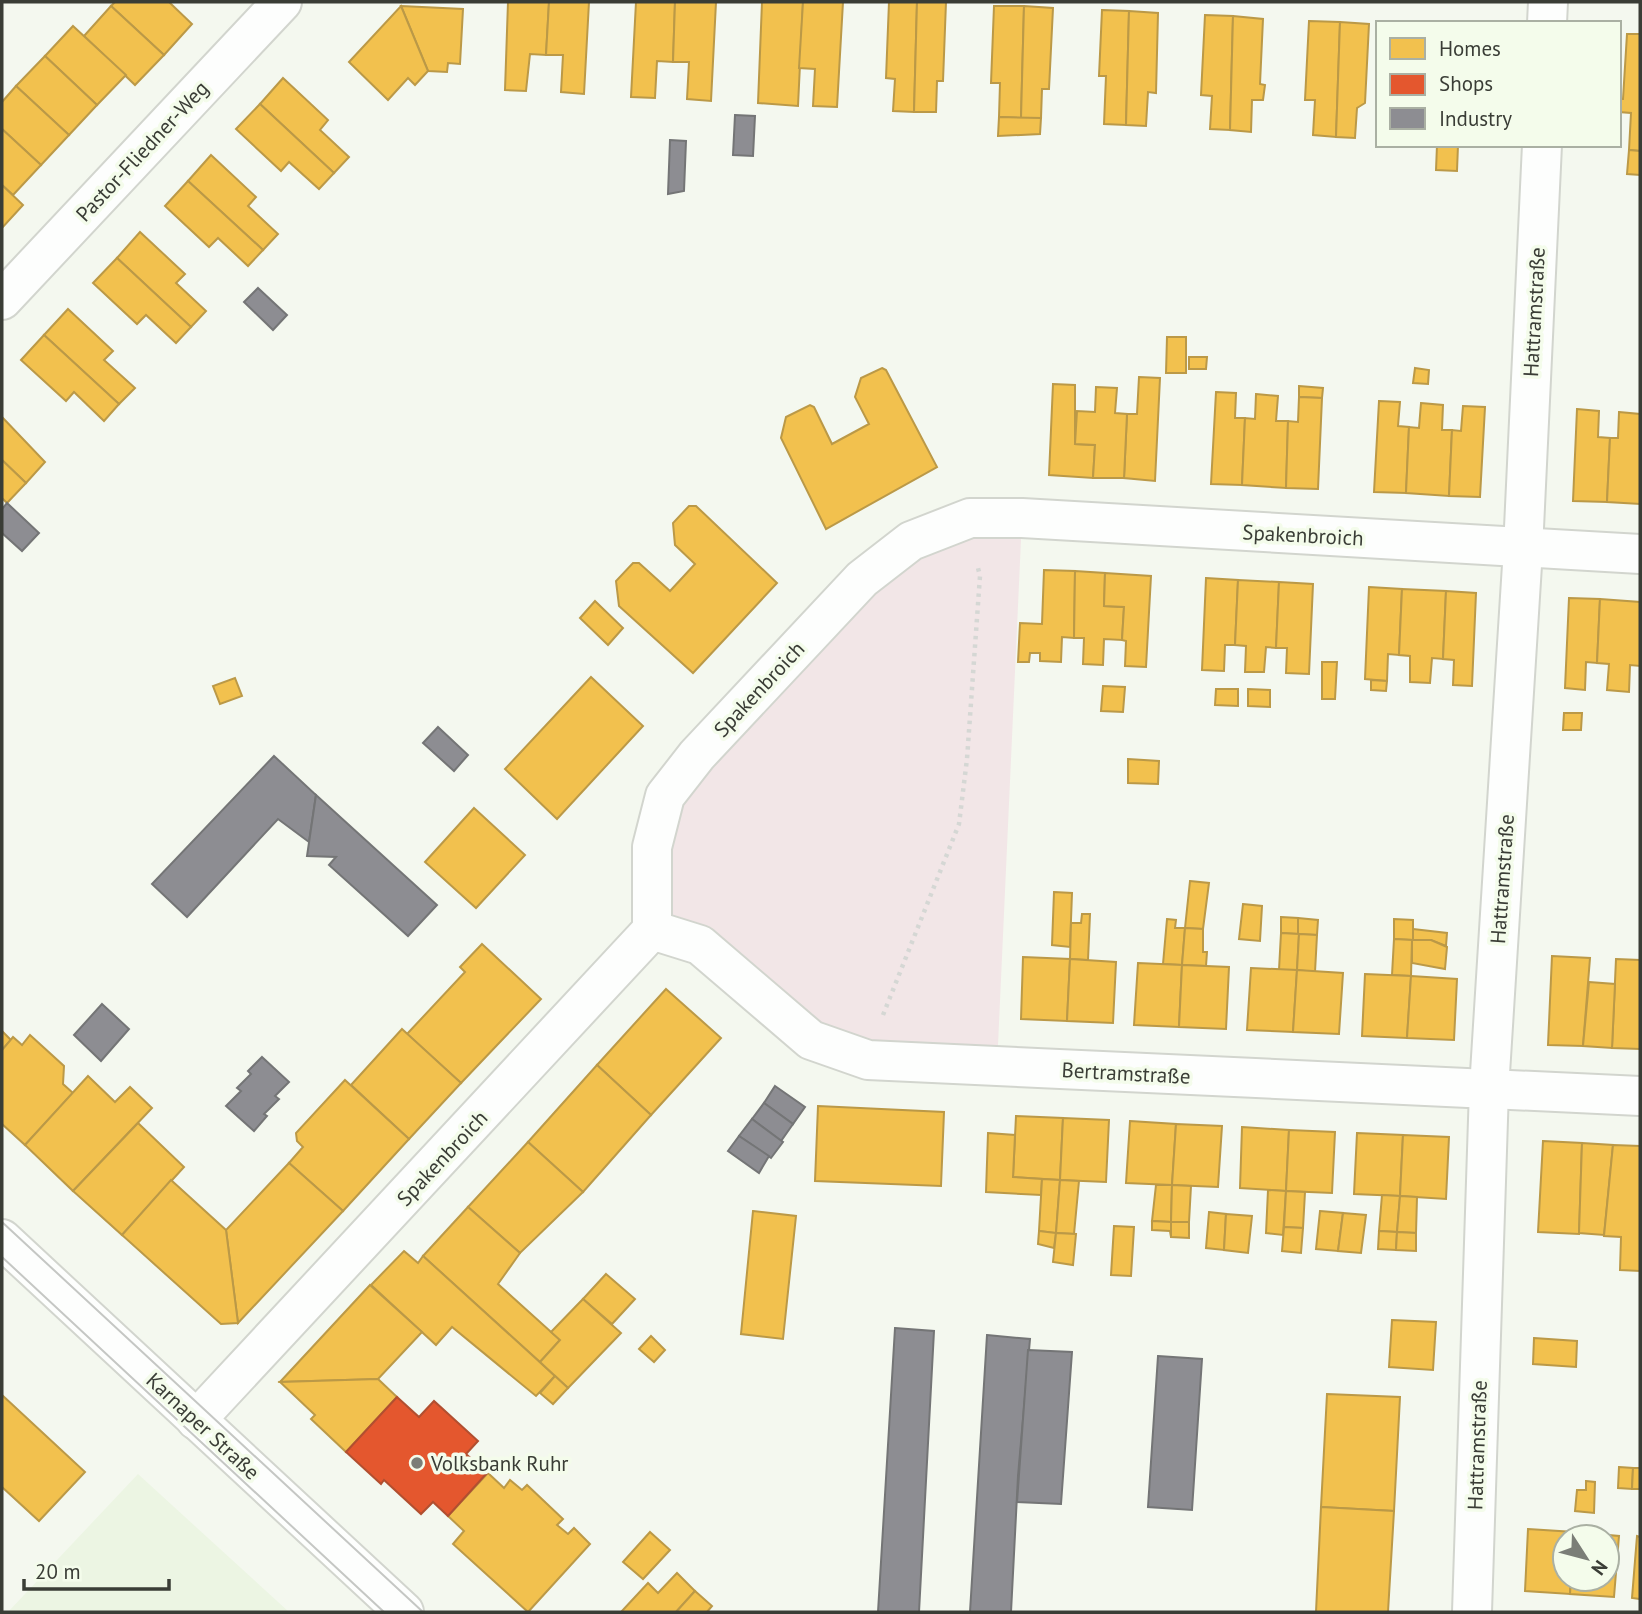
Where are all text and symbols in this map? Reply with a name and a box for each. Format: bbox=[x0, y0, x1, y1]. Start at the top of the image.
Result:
legend bbox=[1376, 21, 1621, 147]
text: Homes bbox=[1439, 35, 1501, 62]
text: Shops bbox=[1439, 70, 1493, 97]
street label: Pastor-Fliedner-Weg bbox=[70, 75, 214, 227]
text: Industry bbox=[1439, 105, 1512, 132]
street label: Hattramstraße bbox=[1517, 246, 1551, 378]
street label: Spakenbroich bbox=[1242, 518, 1364, 552]
street label: Spakenbroich bbox=[708, 635, 810, 743]
street label: Hattramstraße bbox=[1484, 813, 1520, 945]
street label: Bertramstraße bbox=[1061, 1056, 1191, 1090]
street label: Spakenbroich bbox=[391, 1104, 493, 1212]
street label: Karnaper Straße bbox=[141, 1367, 265, 1485]
street label: Hattramstraße bbox=[1461, 1380, 1493, 1510]
place label: Volksbank Ruhr bbox=[430, 1450, 569, 1477]
marker: Volksbank Ruhr bbox=[409, 1455, 425, 1471]
north arrow bbox=[1551, 1523, 1621, 1593]
scale bar bbox=[24, 1548, 170, 1592]
text: N bbox=[1586, 1556, 1613, 1580]
text: 20 m bbox=[35, 1558, 81, 1585]

